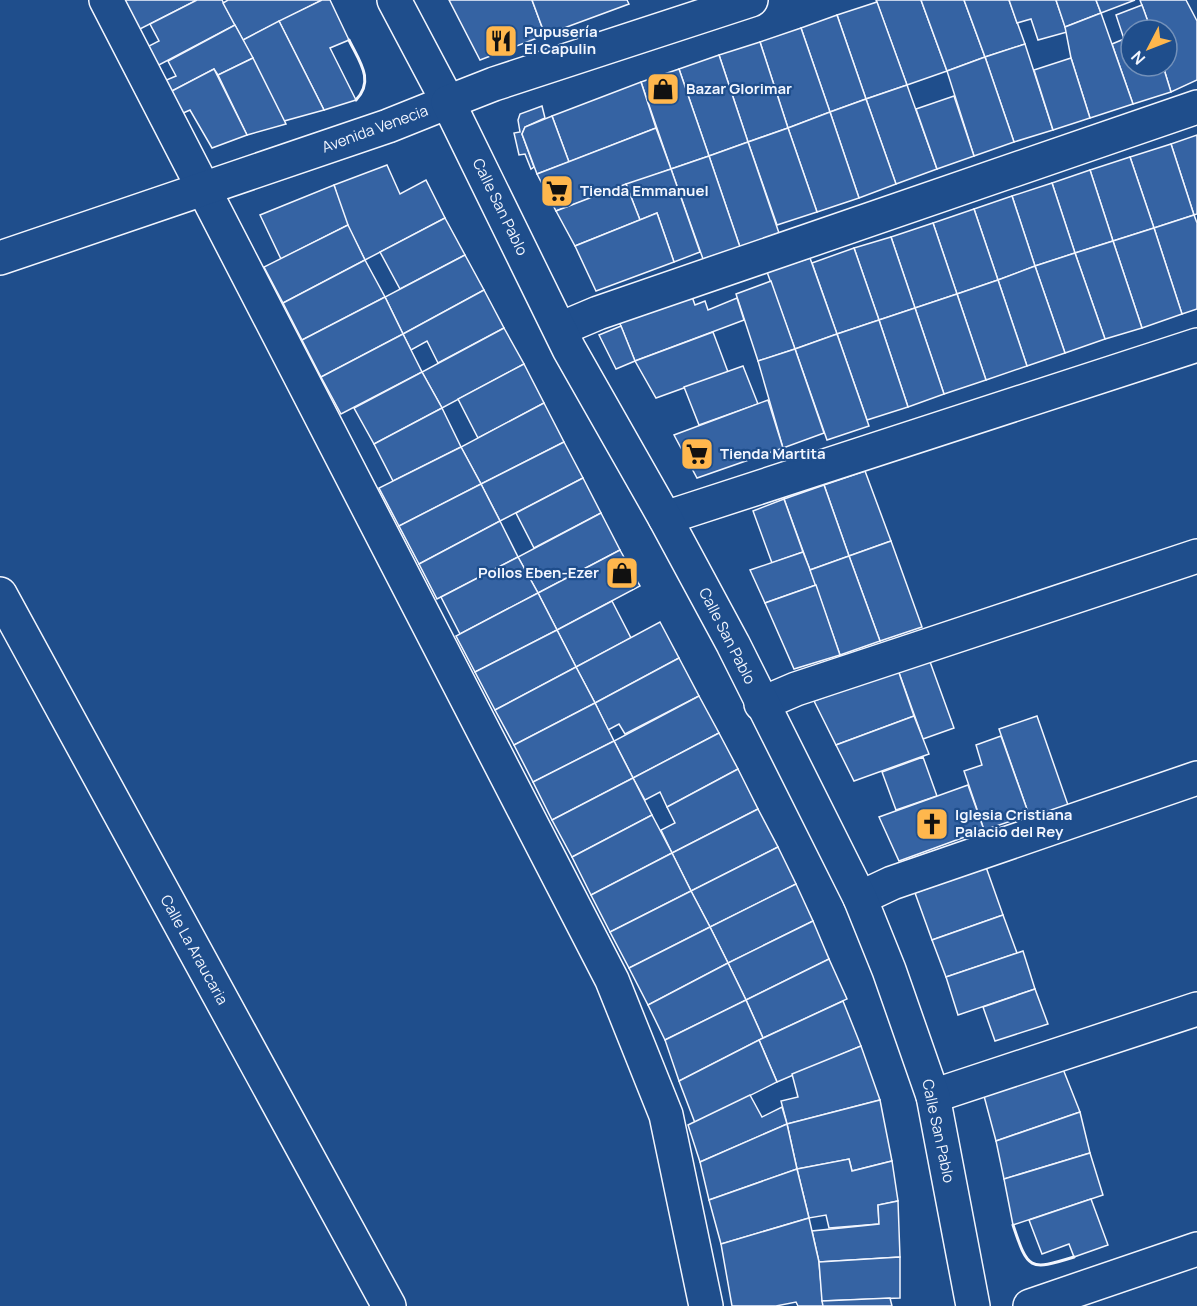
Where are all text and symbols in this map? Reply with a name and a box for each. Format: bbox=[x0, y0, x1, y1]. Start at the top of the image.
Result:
north arrow bbox=[1119, 18, 1179, 78]
place label: Pupusería El Capulin bbox=[524, 21, 598, 59]
restaurant icon: Pupusería El Capulin bbox=[483, 23, 519, 59]
text: N bbox=[1126, 46, 1150, 70]
shop icon: Bazar Glorimar bbox=[645, 71, 681, 107]
place label: Bazar Glorimar bbox=[686, 78, 792, 99]
street label: Avenida Venecia bbox=[319, 100, 431, 157]
street label: Calle San Pablo bbox=[468, 155, 533, 259]
supermarket icon: Tienda Emmanuel bbox=[539, 173, 575, 209]
place label: Tienda Emmanuel bbox=[580, 180, 709, 201]
supermarket icon: Tienda Martita bbox=[679, 436, 715, 472]
place label: Tienda Martita bbox=[720, 443, 826, 464]
shop icon: Pollos Eben-Ezer bbox=[604, 555, 640, 591]
place label: Pollos Eben-Ezer bbox=[478, 562, 599, 583]
street label: Calle San Pablo bbox=[694, 584, 761, 688]
place label: Iglesia Cristiana Palacio del Rey bbox=[955, 804, 1072, 842]
church icon: Iglesia Cristiana Palacio del Rey bbox=[914, 806, 950, 842]
street label: Calle La Araucaria bbox=[156, 891, 233, 1008]
street label: Calle San Pablo bbox=[917, 1077, 960, 1185]

